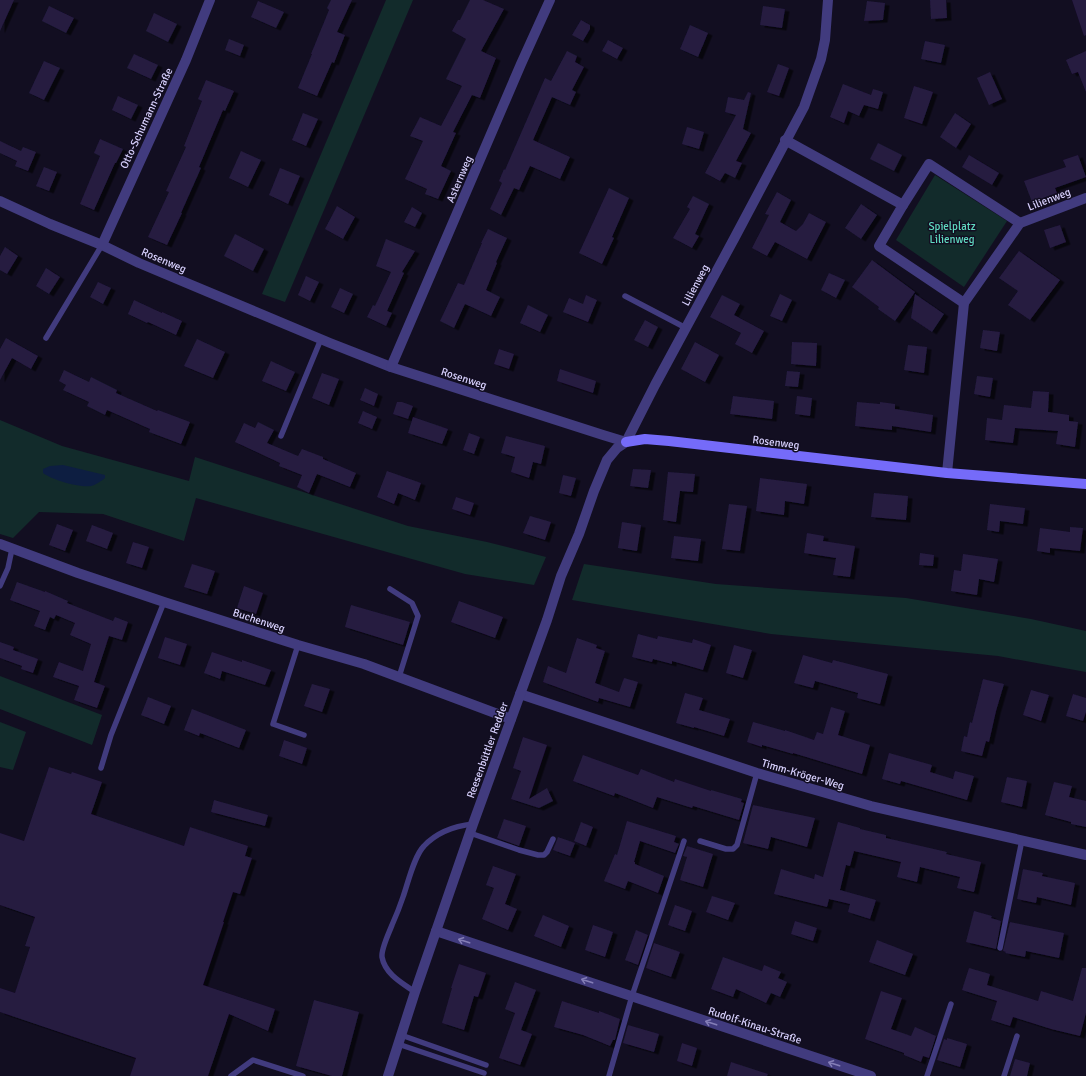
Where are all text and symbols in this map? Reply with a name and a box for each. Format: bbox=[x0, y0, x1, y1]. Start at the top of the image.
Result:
street label: Otto-Schumann-Straße bbox=[117, 66, 176, 171]
street label: Asternweg bbox=[444, 154, 475, 205]
street label: Lilienweg bbox=[1026, 185, 1073, 214]
park label: Spielplatz Lilienweg bbox=[928, 220, 976, 246]
street label: Rosenweg bbox=[139, 245, 188, 276]
street label: Lilienweg bbox=[679, 262, 712, 308]
street label: Rosenweg bbox=[439, 365, 489, 392]
street label: Rosenweg bbox=[752, 433, 800, 452]
street label: Buchenweg bbox=[231, 606, 287, 635]
street label: Reesenbüttler Redder bbox=[464, 700, 511, 800]
street label: Timm-Kröger-Weg bbox=[760, 756, 846, 793]
one-way arrow bbox=[458, 936, 470, 944]
one-way arrow bbox=[582, 977, 594, 985]
street label: Rudolf-Kinau-Straße bbox=[706, 1004, 803, 1047]
one-way arrow bbox=[705, 1018, 717, 1026]
one-way arrow bbox=[828, 1060, 841, 1067]

